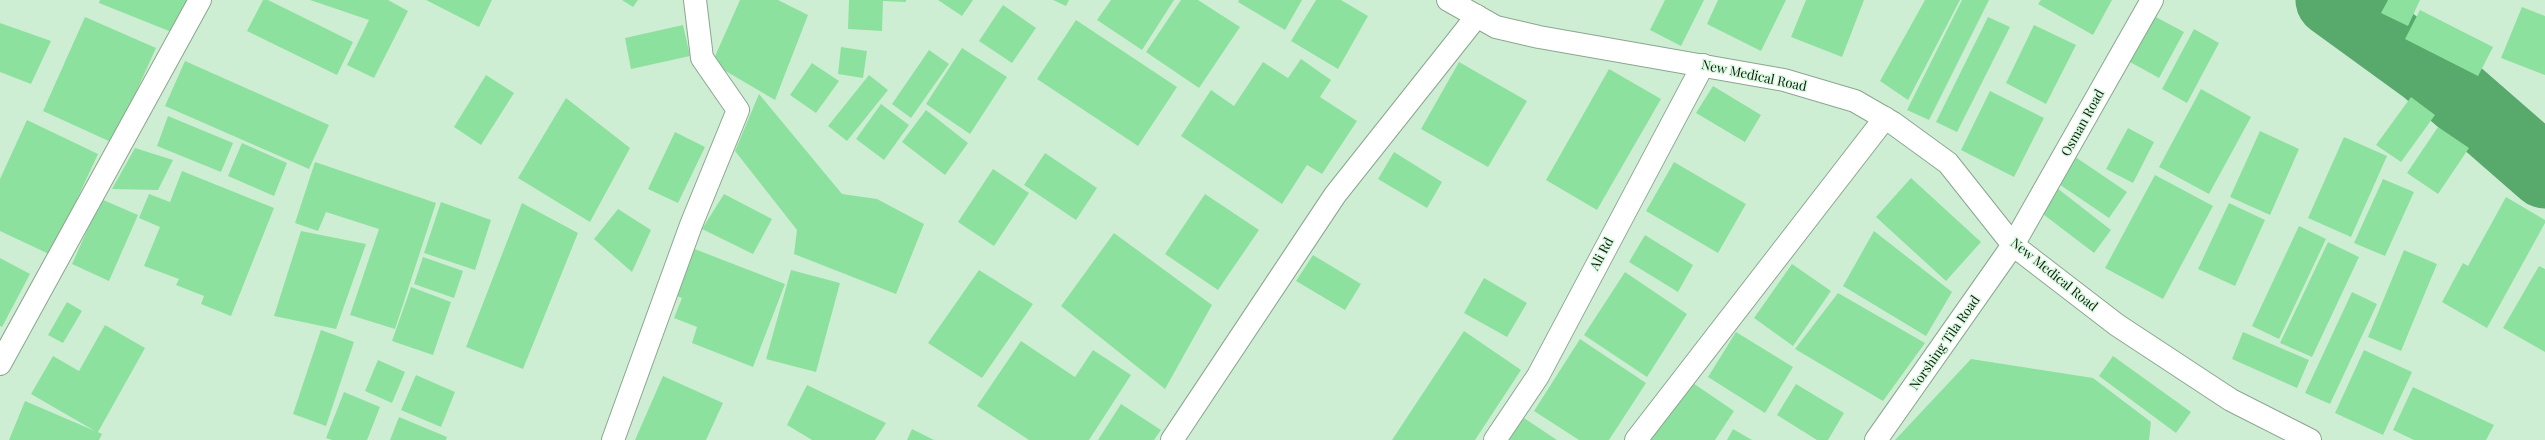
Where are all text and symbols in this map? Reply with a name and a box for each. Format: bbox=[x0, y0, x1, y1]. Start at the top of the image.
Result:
street label: New Medical Road bbox=[1700, 57, 1808, 95]
street label: Osman Road bbox=[2058, 87, 2108, 159]
street label: Ali Rd bbox=[1587, 235, 1617, 273]
street label: New Medical Road bbox=[2007, 235, 2101, 315]
street label: Norshing Tila Road bbox=[1907, 293, 1983, 393]

